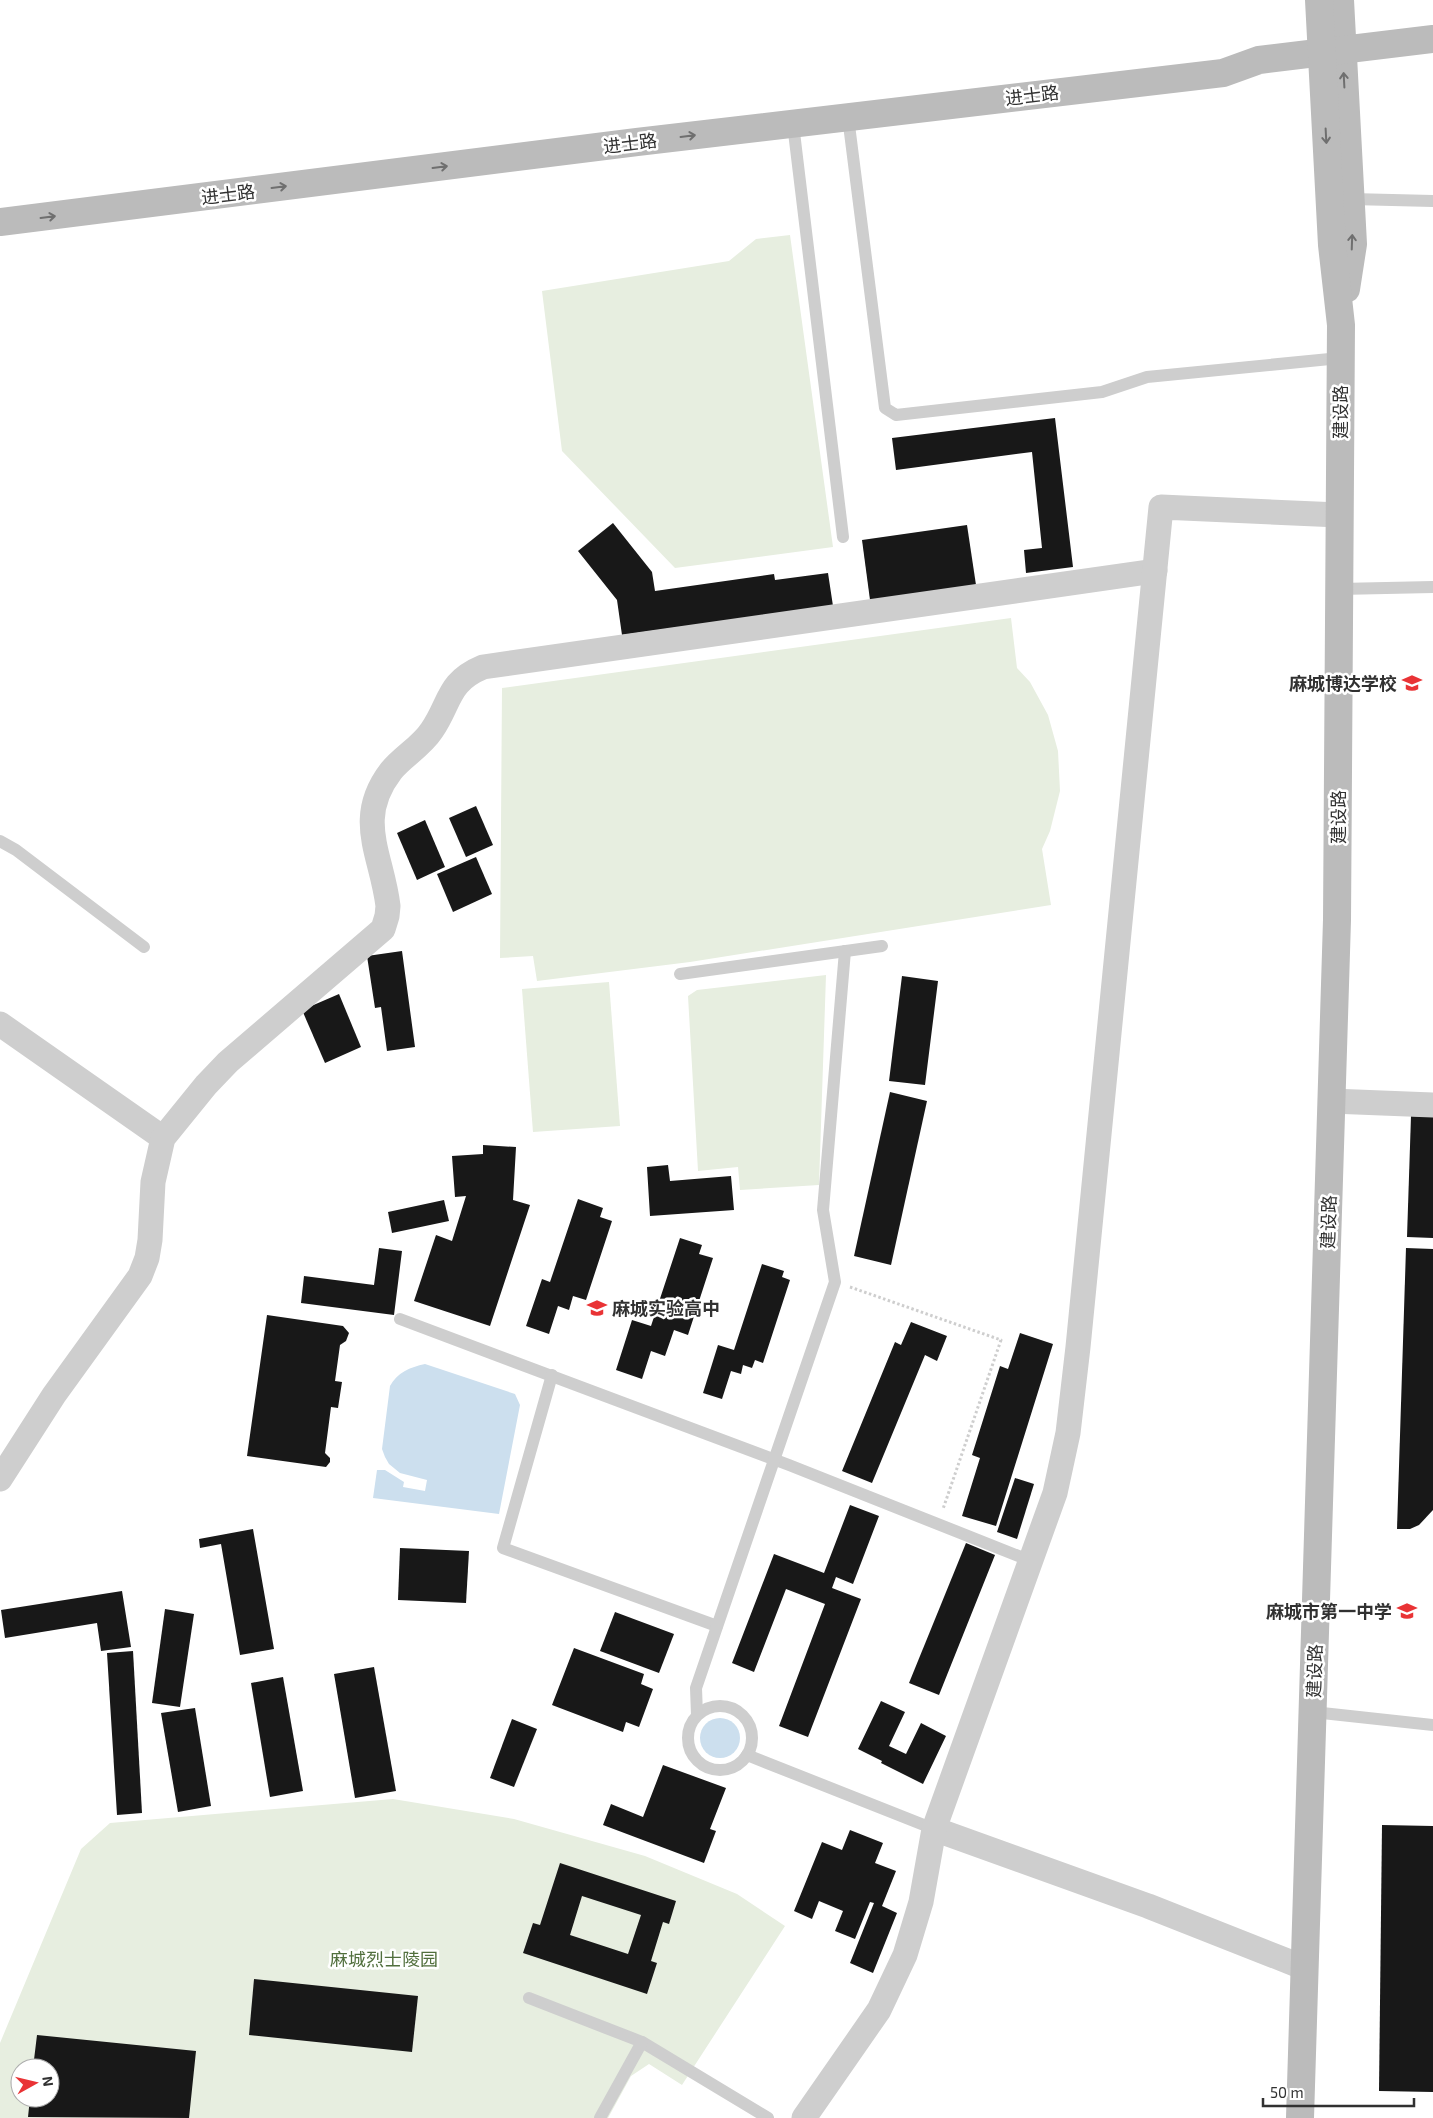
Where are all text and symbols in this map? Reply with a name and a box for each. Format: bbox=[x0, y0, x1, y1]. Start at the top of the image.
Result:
one-way arrow bbox=[1340, 72, 1349, 88]
street label: 进士路 bbox=[1004, 81, 1060, 109]
one-way arrow bbox=[1322, 128, 1331, 144]
street label: 进士路 bbox=[602, 129, 658, 157]
one-way arrow bbox=[680, 131, 696, 141]
one-way arrow bbox=[432, 162, 448, 172]
street label: 进士路 bbox=[200, 180, 256, 208]
one-way arrow bbox=[271, 182, 287, 192]
one-way arrow bbox=[40, 211, 56, 221]
one-way arrow bbox=[1347, 234, 1357, 250]
street label: 建设路 bbox=[1329, 385, 1351, 439]
place label: 麻城博达学校 bbox=[1289, 672, 1397, 694]
school or university icon: 麻城博达学校 bbox=[1401, 672, 1423, 694]
street label: 建设路 bbox=[1327, 790, 1349, 844]
street label: 建设路 bbox=[1316, 1195, 1340, 1249]
school or university icon: 麻城实验高中 bbox=[586, 1297, 608, 1319]
place label: 麻城实验高中 bbox=[612, 1297, 720, 1319]
place label: 麻城市第一中学 bbox=[1266, 1600, 1392, 1622]
school or university icon: 麻城市第一中学 bbox=[1396, 1600, 1418, 1622]
street label: 建设路 bbox=[1302, 1644, 1326, 1698]
park label: 麻城烈士陵园 bbox=[330, 1948, 438, 1970]
north arrow bbox=[10, 2058, 60, 2108]
text: N bbox=[39, 2075, 57, 2087]
scale bar bbox=[1263, 2076, 1414, 2108]
text: 50 m bbox=[1270, 2083, 1304, 2101]

